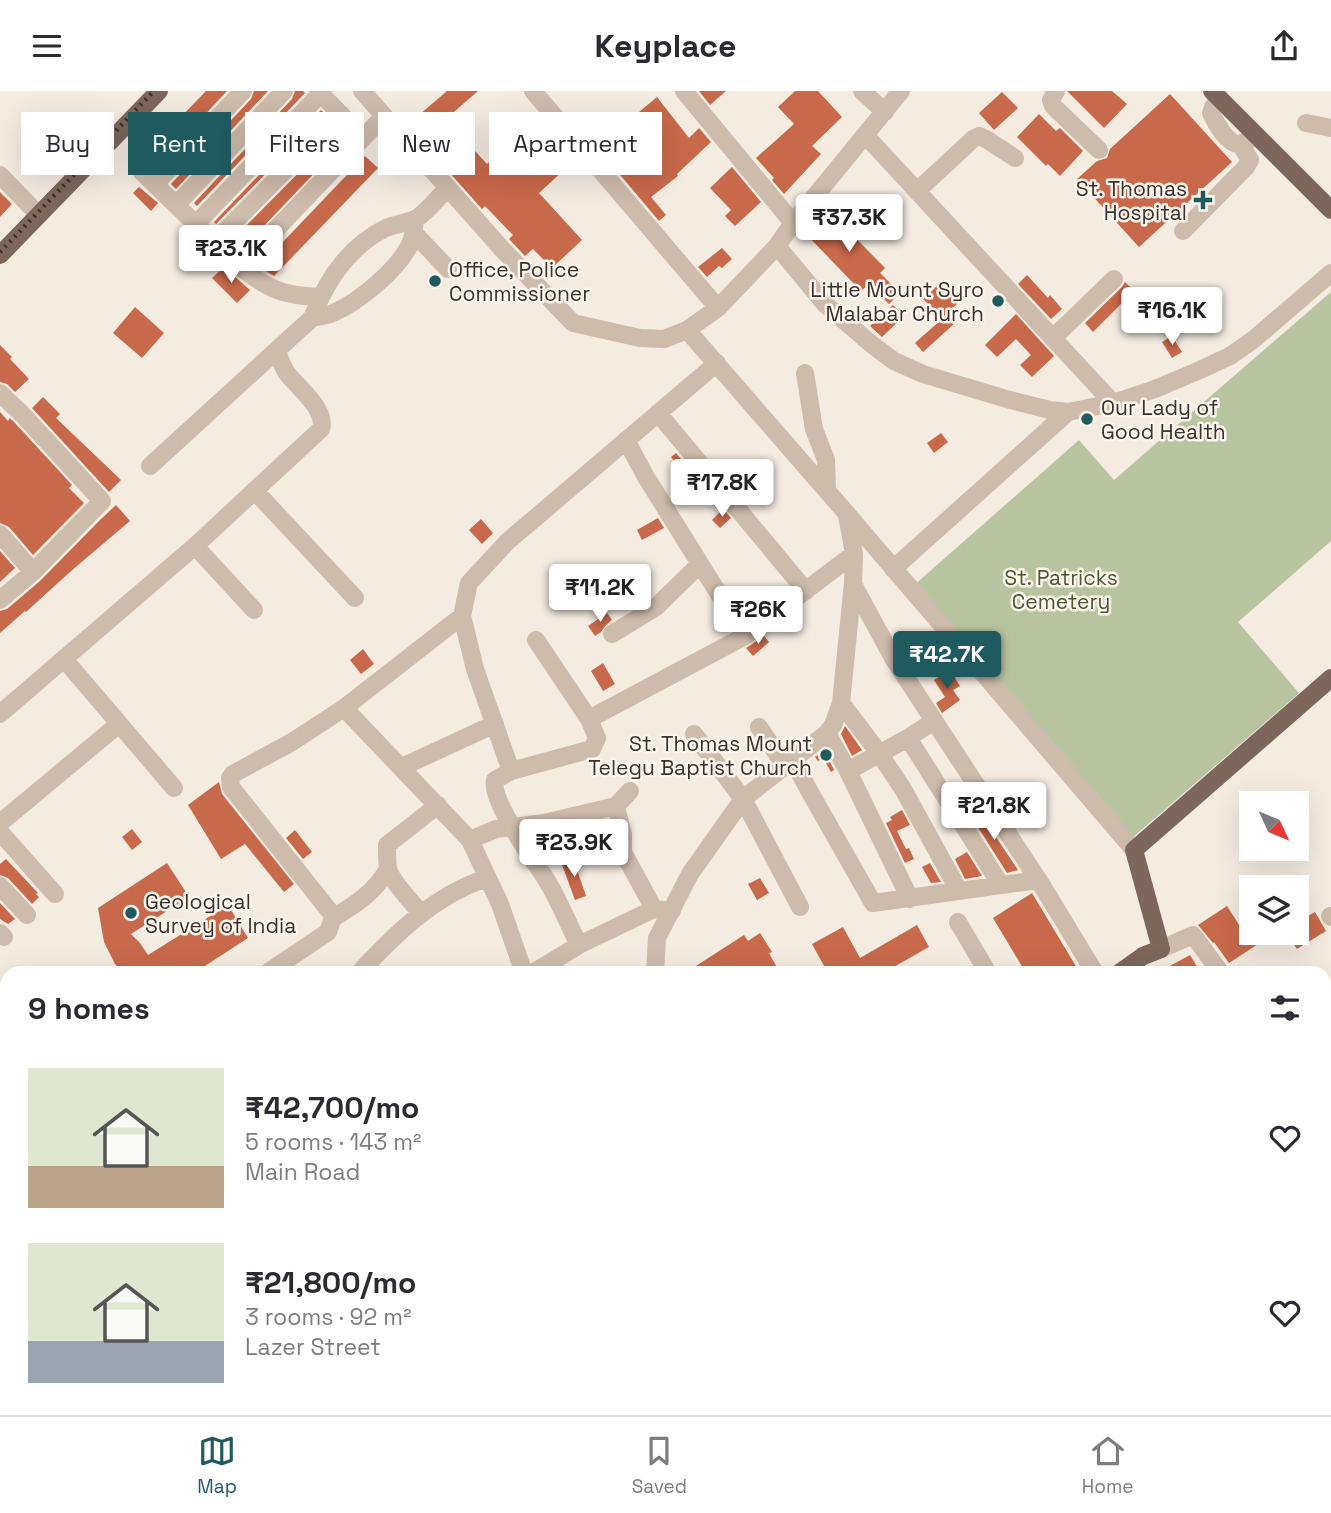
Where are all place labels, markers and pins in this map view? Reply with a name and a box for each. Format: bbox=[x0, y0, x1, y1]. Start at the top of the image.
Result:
place label: St. Thomas Hospital bbox=[1076, 175, 1187, 226]
marker: St. Thomas Hospital bbox=[1193, 190, 1213, 210]
pin: ₹37.3K bbox=[792, 195, 906, 254]
pin: ₹23.1K bbox=[174, 225, 288, 285]
place label: Office, Police Commissioner bbox=[449, 256, 590, 307]
marker: Office, Police Commissioner bbox=[427, 273, 443, 289]
place label: Little Mount Syro Malabar Church bbox=[810, 276, 984, 327]
pin: ₹16.1K bbox=[1115, 287, 1229, 347]
marker: Little Mount Syro Malabar Church bbox=[990, 293, 1006, 309]
place label: Our Lady of Good Health bbox=[1101, 394, 1226, 445]
marker: Our Lady of Good Health bbox=[1079, 411, 1095, 427]
pin: ₹17.8K bbox=[665, 459, 779, 519]
pin: ₹11.2K bbox=[543, 565, 657, 624]
pin: ₹26K bbox=[717, 587, 799, 646]
pin: ₹42.7K bbox=[890, 631, 1004, 691]
place label: St. Thomas Mount Telegu Baptist Church bbox=[588, 730, 812, 781]
marker: St. Thomas Mount Telegu Baptist Church bbox=[818, 747, 834, 763]
pin: ₹21.8K bbox=[937, 783, 1051, 842]
pin: ₹23.9K bbox=[517, 819, 631, 879]
place label: Geological Survey of India bbox=[145, 888, 296, 939]
marker: Geological Survey of India bbox=[123, 905, 139, 921]

